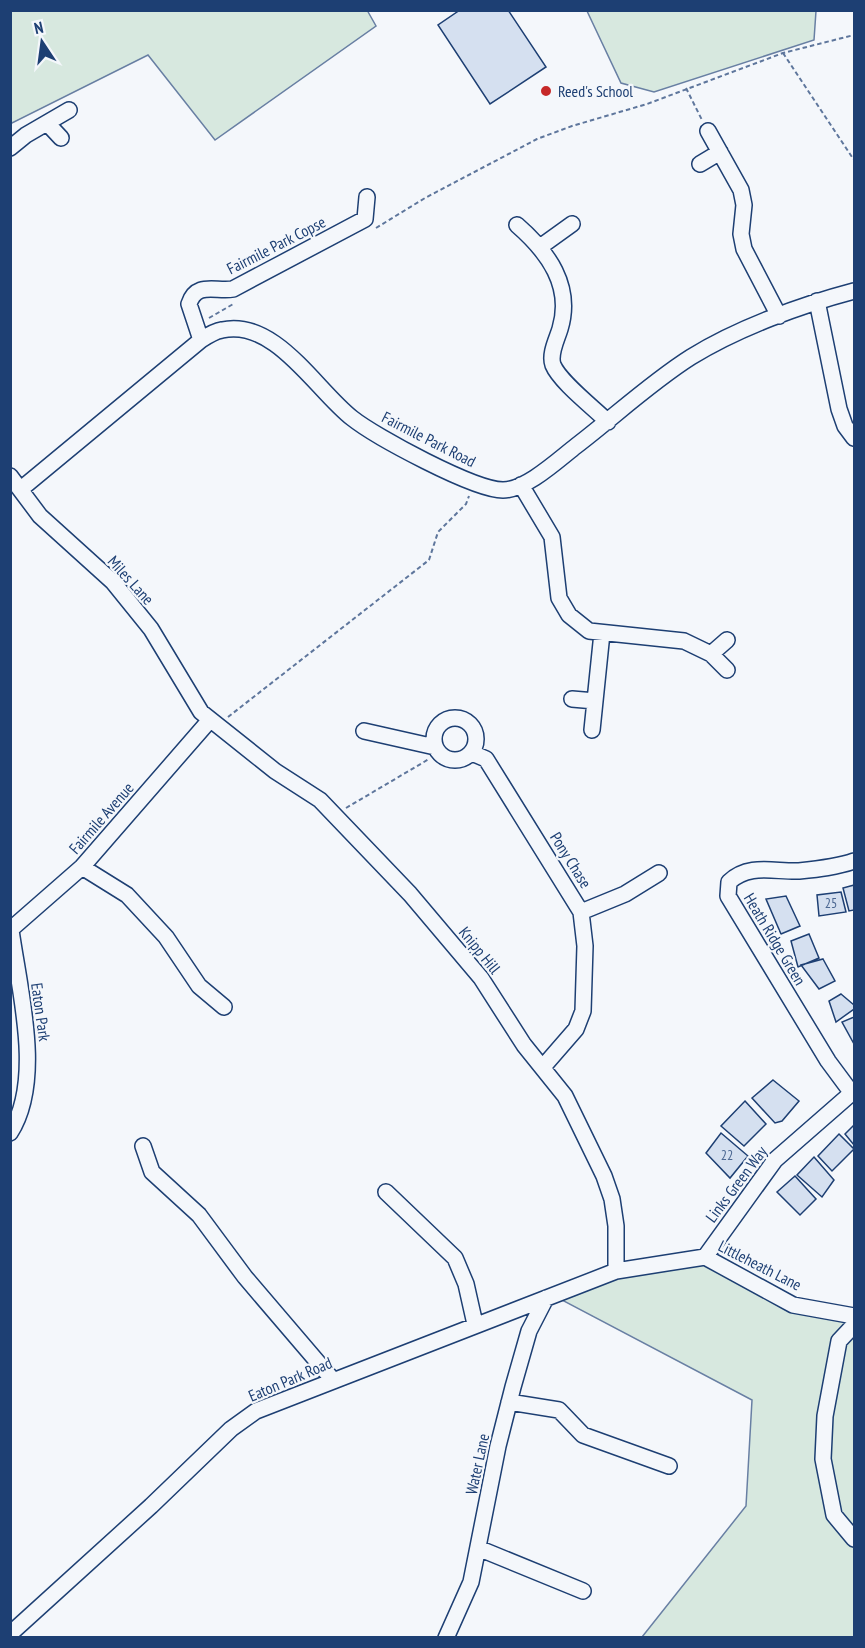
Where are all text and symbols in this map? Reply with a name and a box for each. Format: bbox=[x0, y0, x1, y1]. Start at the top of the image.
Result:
north arrow bbox=[12, 12, 72, 72]
text: N bbox=[32, 17, 45, 38]
place label: Reed's School bbox=[558, 81, 633, 101]
marker: Reed's School bbox=[539, 84, 553, 98]
street label: Fairmile Park Copse bbox=[223, 212, 329, 278]
street label: Fairmile Park Road bbox=[379, 407, 479, 471]
street label: Miles Lane bbox=[104, 551, 158, 609]
street label: Fairmile Avenue bbox=[64, 778, 138, 858]
street label: Pony Chase bbox=[546, 828, 596, 892]
street label: Heath Ridge Green bbox=[740, 889, 810, 989]
house number: 25 bbox=[825, 894, 837, 912]
street label: Knipp Hill bbox=[455, 922, 505, 978]
street label: Eaton Park bbox=[27, 982, 55, 1043]
street label: Links Green Way bbox=[701, 1142, 771, 1226]
house number: 22 bbox=[721, 1146, 733, 1164]
street label: Littleheath Lane bbox=[715, 1236, 805, 1294]
street label: Eaton Park Road bbox=[245, 1352, 335, 1406]
street label: Water Lane bbox=[461, 1432, 493, 1496]

